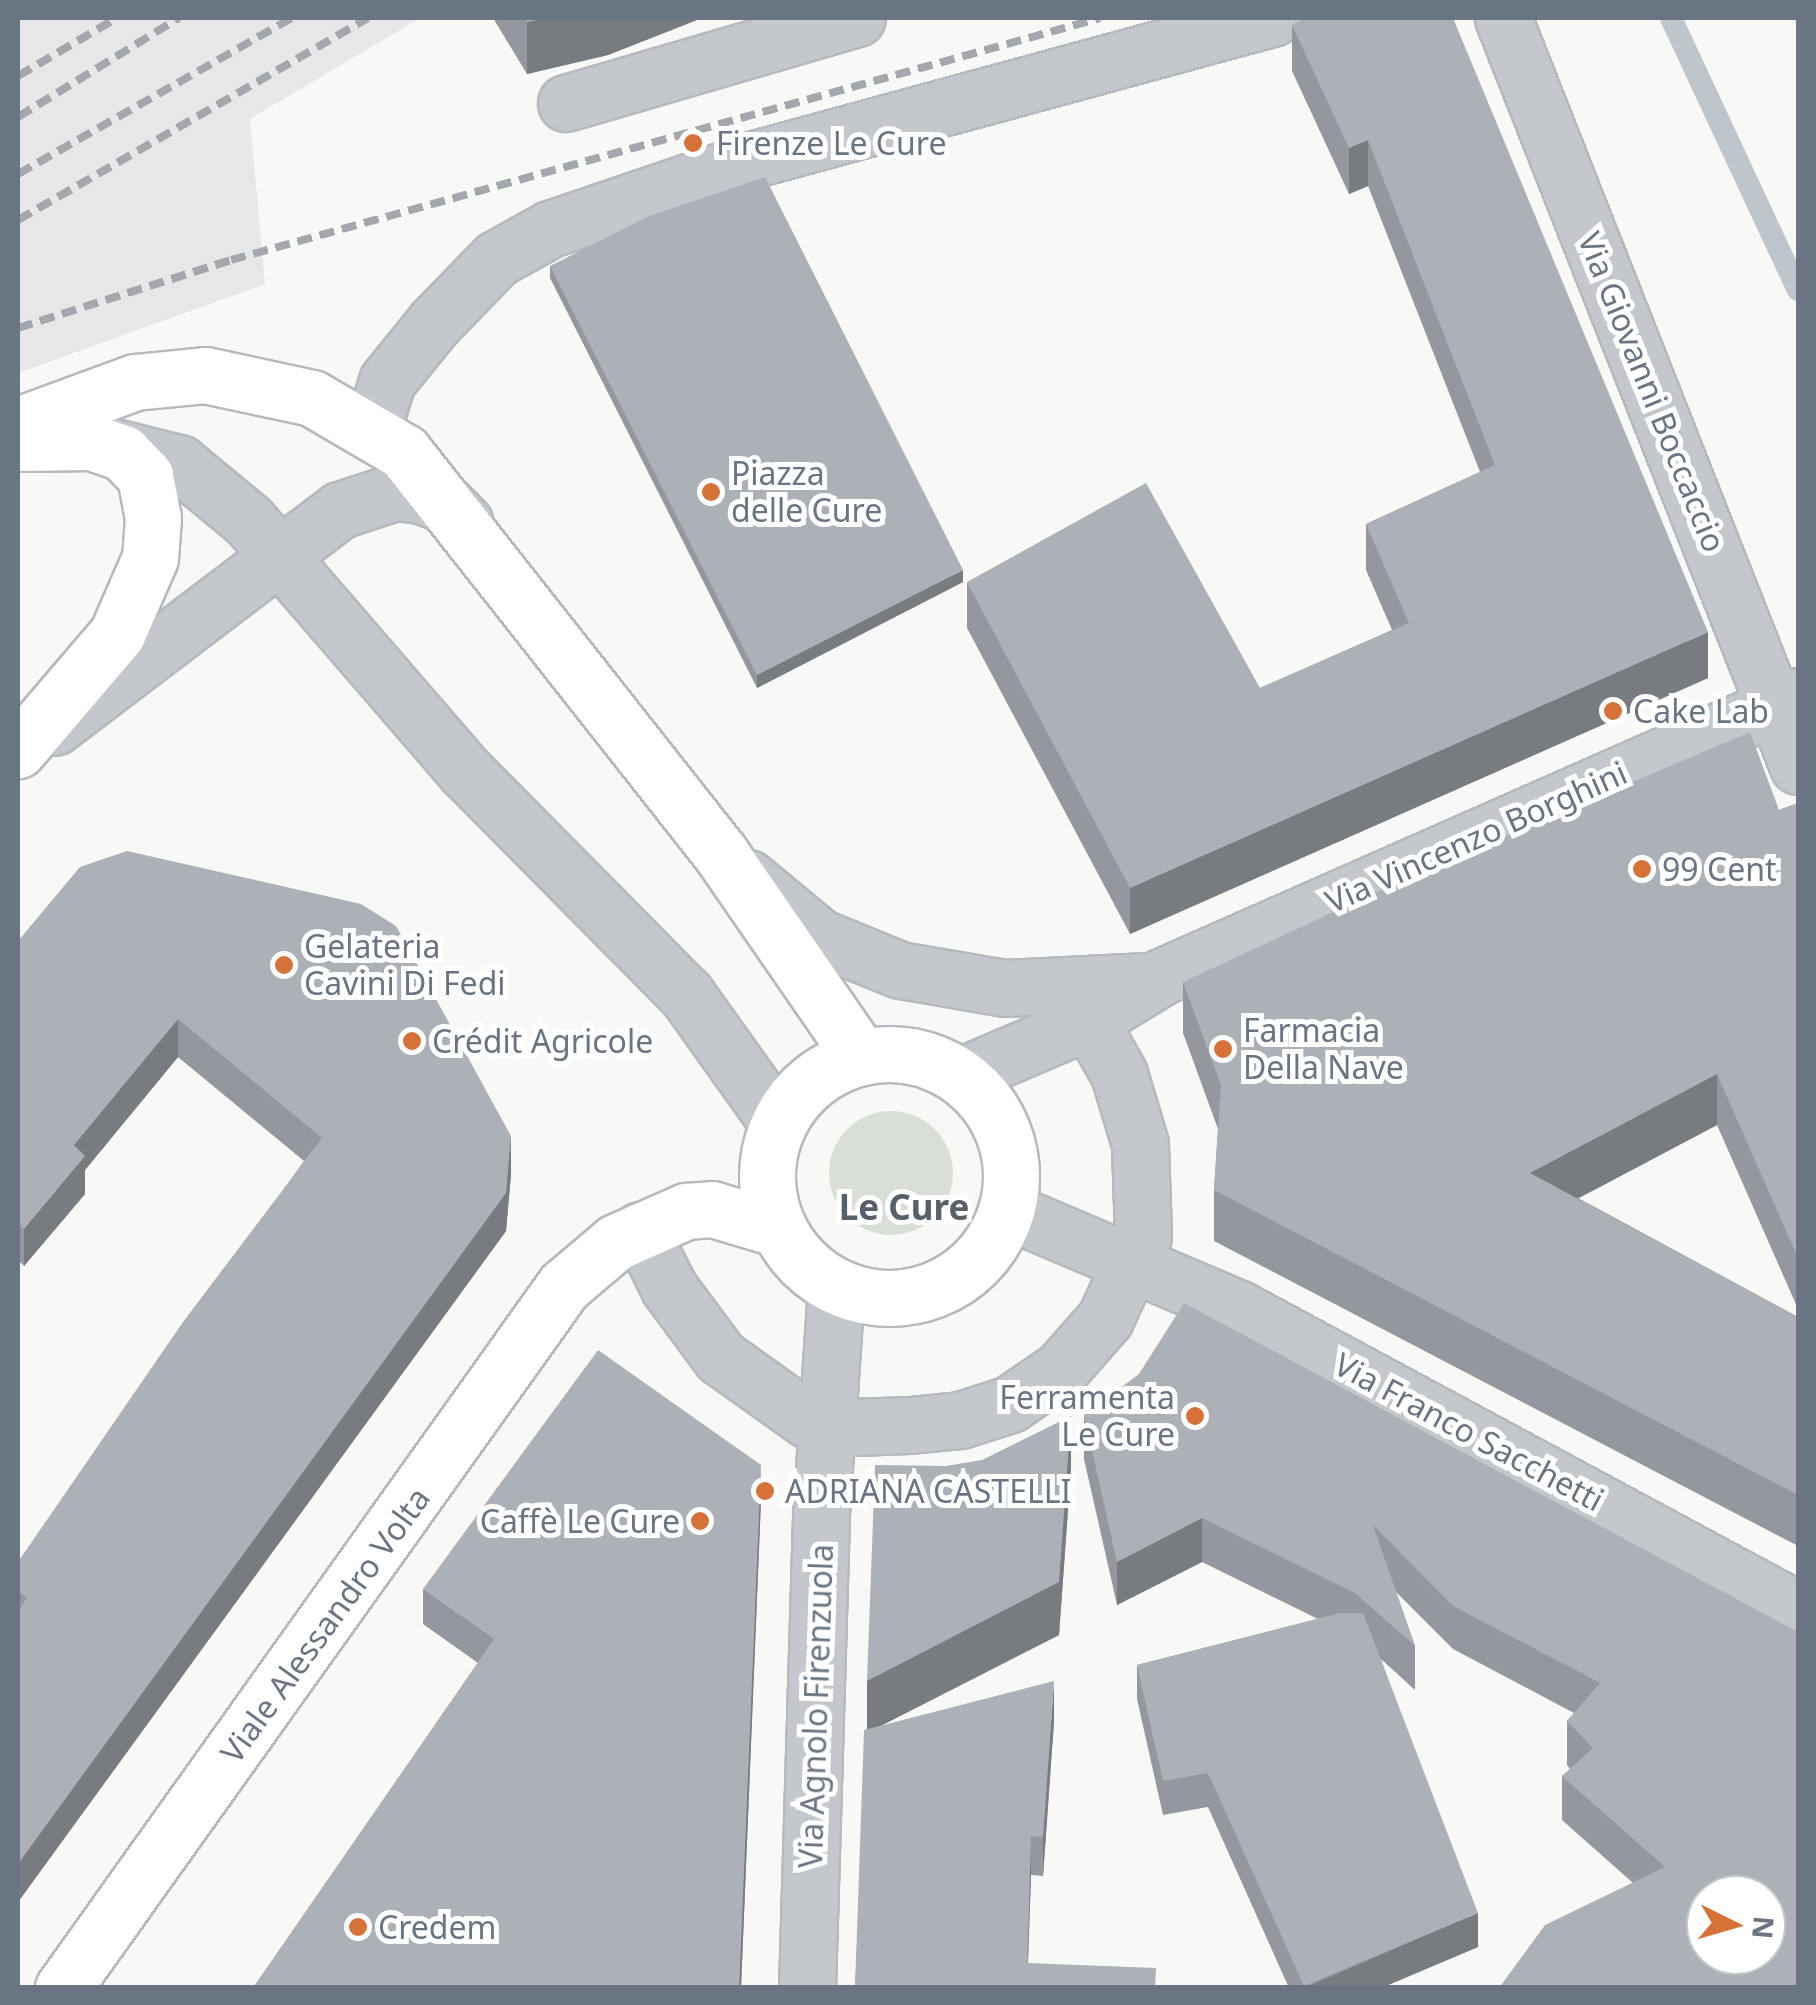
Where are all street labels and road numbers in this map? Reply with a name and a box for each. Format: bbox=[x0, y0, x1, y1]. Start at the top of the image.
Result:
street label: Via Giovanni Boccaccio bbox=[1570, 226, 1734, 558]
street label: Via Vincenzo Borghini bbox=[1319, 753, 1633, 921]
street label: Via Franco Sacchetti bbox=[1328, 1345, 1610, 1519]
street label: Viale Alessandro Volta bbox=[212, 1480, 438, 1770]
street label: Via Agnolo Firenzuola bbox=[791, 1543, 841, 1869]

